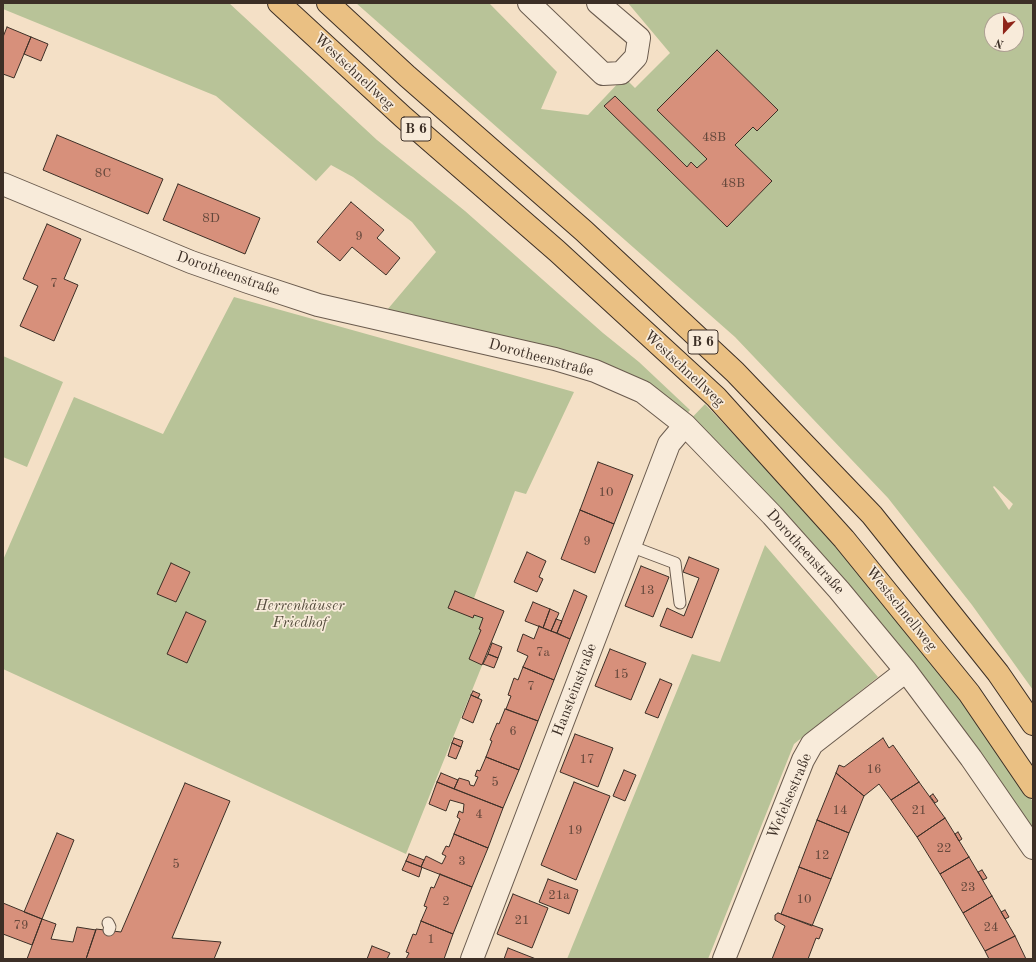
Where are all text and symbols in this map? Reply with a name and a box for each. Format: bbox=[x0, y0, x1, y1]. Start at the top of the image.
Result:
north arrow bbox=[984, 12, 1024, 52]
street label: Westschnellweg bbox=[310, 30, 398, 114]
text: N bbox=[994, 36, 1006, 49]
road number: B 6 bbox=[401, 117, 431, 141]
house number: 48B bbox=[702, 130, 726, 146]
house number: 8C bbox=[95, 166, 111, 182]
house number: 48B bbox=[721, 176, 745, 192]
house number: 8D bbox=[202, 211, 220, 227]
house number: 9 bbox=[355, 229, 363, 245]
street label: Dorotheenstraße bbox=[174, 248, 282, 300]
house number: 7 bbox=[50, 276, 58, 292]
street label: Westschnellweg bbox=[640, 327, 728, 411]
road number: B 6 bbox=[688, 330, 718, 354]
street label: Dorotheenstraße bbox=[486, 335, 596, 381]
house number: 10 bbox=[598, 485, 614, 501]
street label: Dorotheenstraße bbox=[762, 506, 848, 598]
house number: 9 bbox=[583, 534, 591, 550]
street label: Westschnellweg bbox=[861, 563, 941, 655]
house number: 13 bbox=[639, 583, 655, 599]
park label: Herrenhäuser Friedhof bbox=[256, 597, 344, 632]
street label: Hansteinstraße bbox=[549, 641, 601, 739]
house number: 7a bbox=[536, 645, 550, 661]
house number: 15 bbox=[613, 667, 629, 683]
house number: 7 bbox=[527, 679, 535, 695]
house number: 6 bbox=[509, 724, 517, 740]
street label: Wefelsestraße bbox=[764, 751, 816, 841]
house number: 17 bbox=[579, 752, 595, 768]
house number: 16 bbox=[866, 762, 882, 778]
house number: 5 bbox=[491, 775, 499, 791]
house number: 14 bbox=[832, 803, 848, 819]
house number: 21 bbox=[911, 803, 927, 819]
house number: 4 bbox=[475, 807, 483, 823]
house number: 19 bbox=[567, 823, 583, 839]
house number: 22 bbox=[936, 841, 952, 857]
house number: 12 bbox=[814, 848, 830, 864]
house number: 3 bbox=[458, 854, 466, 870]
house number: 5 bbox=[172, 857, 180, 873]
house number: 23 bbox=[960, 880, 976, 896]
house number: 21a bbox=[548, 888, 570, 904]
house number: 10 bbox=[796, 892, 812, 908]
house number: 2 bbox=[442, 894, 450, 910]
house number: 21 bbox=[514, 913, 530, 929]
house number: 79 bbox=[13, 918, 29, 934]
house number: 24 bbox=[983, 920, 999, 936]
house number: 1 bbox=[427, 932, 435, 948]

